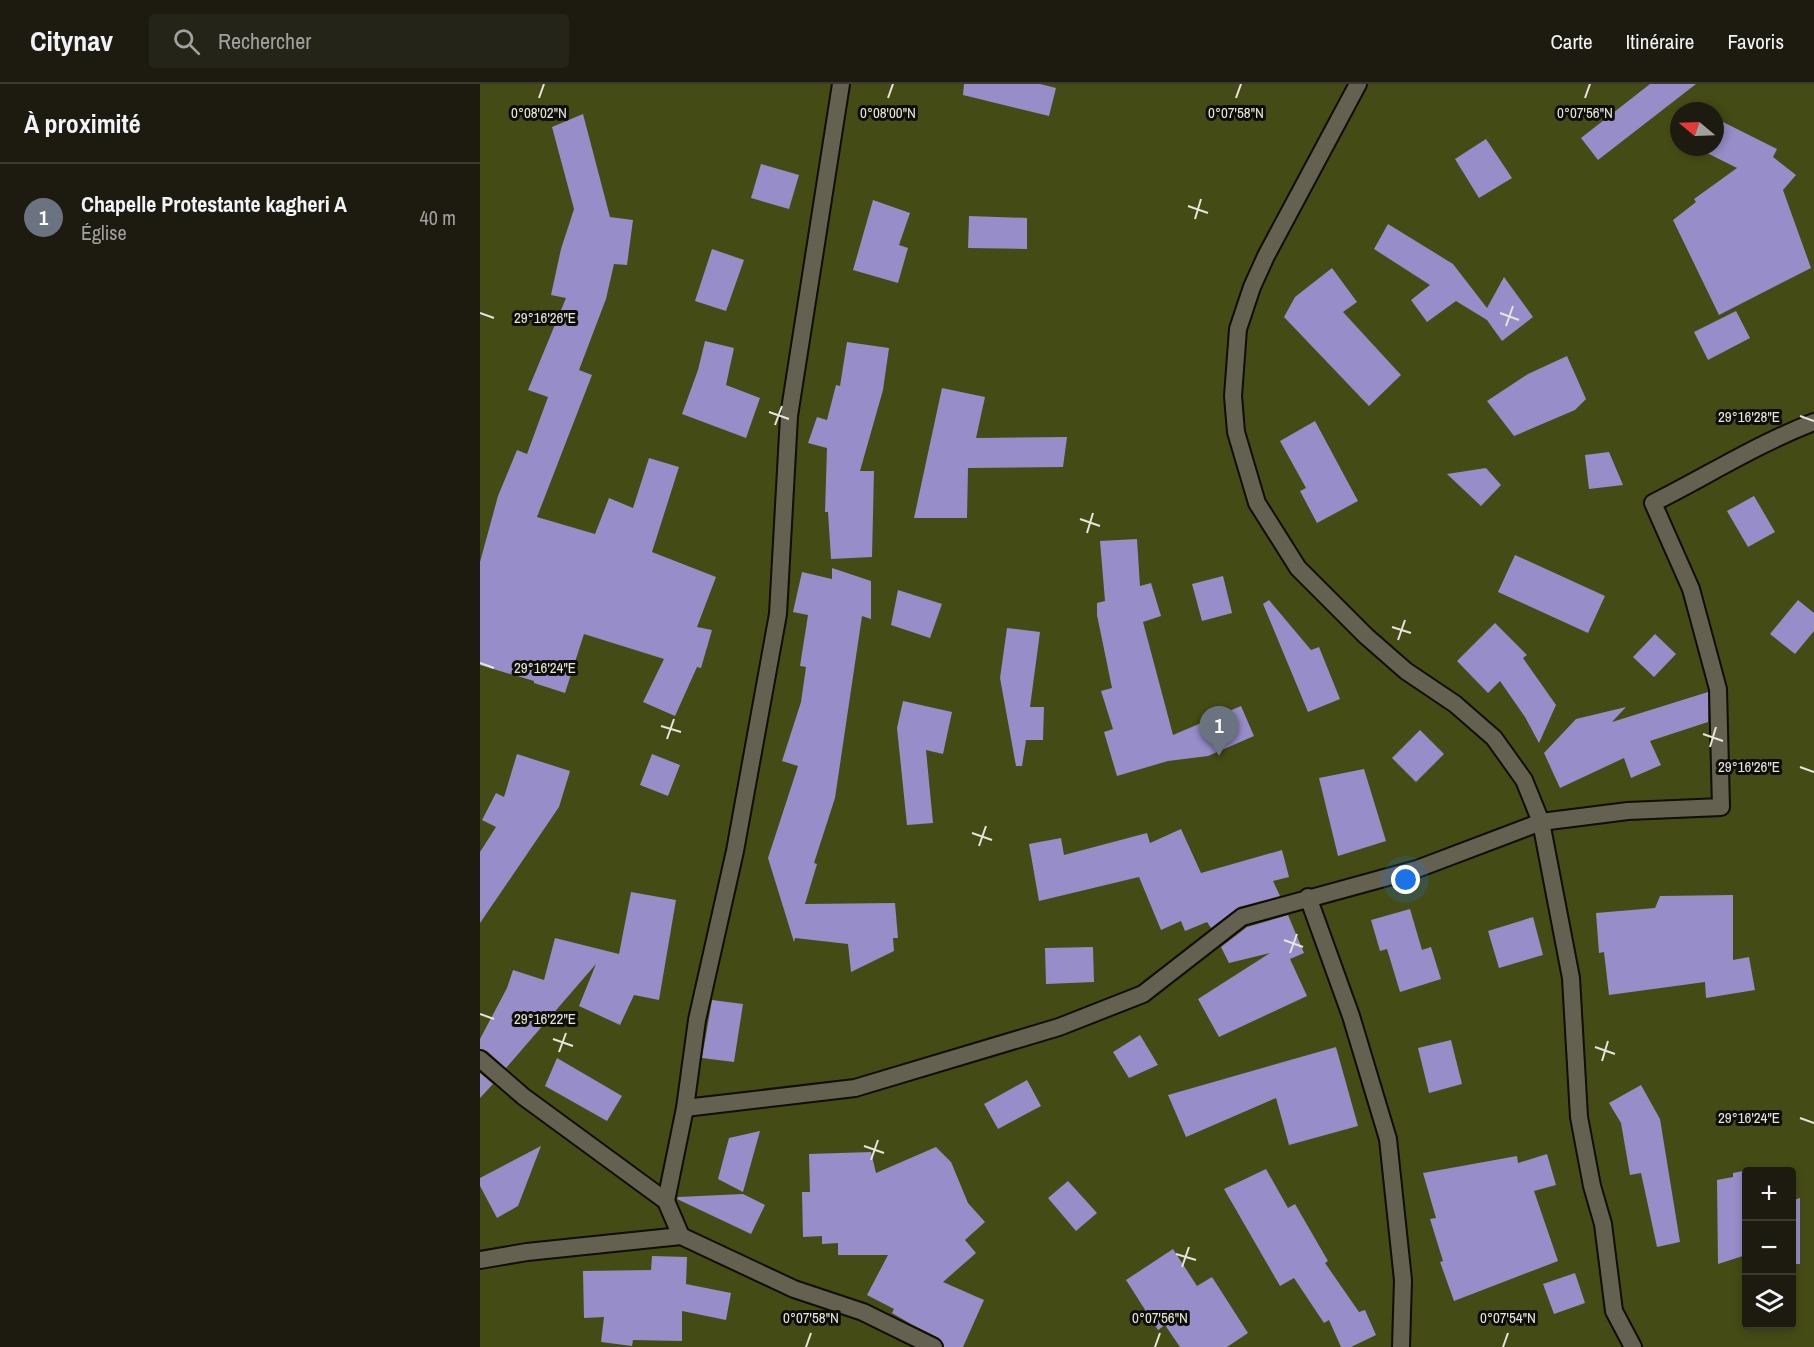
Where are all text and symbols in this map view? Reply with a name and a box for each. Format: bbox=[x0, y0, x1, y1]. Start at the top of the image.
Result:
search box bbox=[149, 14, 569, 68]
text: Citynav bbox=[30, 22, 113, 60]
icon: search bbox=[170, 25, 203, 58]
text: Rechercher bbox=[218, 26, 311, 56]
text: Carte bbox=[1550, 27, 1593, 56]
text: Itinéraire bbox=[1626, 27, 1694, 56]
text: Favoris bbox=[1727, 27, 1784, 56]
text: 0°08'02"N bbox=[511, 102, 567, 123]
text: 0°08'00"N bbox=[860, 102, 916, 123]
text: 0°07'58"N bbox=[1208, 102, 1264, 123]
text: 0°07'56"N bbox=[1557, 102, 1613, 123]
north arrow bbox=[1670, 102, 1724, 156]
text: À proximité bbox=[24, 106, 141, 141]
text: Chapelle Protestante kagheri A bbox=[81, 189, 347, 219]
text: 1 bbox=[39, 204, 48, 231]
text: 40 m bbox=[420, 204, 456, 231]
text: Église bbox=[81, 219, 127, 246]
text: 29°16'26"E bbox=[514, 307, 576, 328]
text: 29°16'28"E bbox=[1718, 406, 1780, 427]
text: 29°16'24"E bbox=[514, 657, 576, 678]
pin: 1 bbox=[1200, 706, 1238, 756]
text: 29°16'26"E bbox=[1718, 756, 1780, 777]
your location bbox=[1391, 865, 1420, 894]
text: 29°16'22"E bbox=[514, 1008, 576, 1029]
text: 29°16'24"E bbox=[1718, 1107, 1780, 1128]
map controls bbox=[1742, 1167, 1796, 1329]
button: + bbox=[1742, 1167, 1796, 1221]
button: − bbox=[1742, 1221, 1796, 1275]
button: layers bbox=[1742, 1275, 1796, 1329]
text: 0°07'58"N bbox=[783, 1307, 839, 1328]
text: 0°07'56"N bbox=[1132, 1307, 1188, 1328]
text: 0°07'54"N bbox=[1480, 1307, 1536, 1328]

